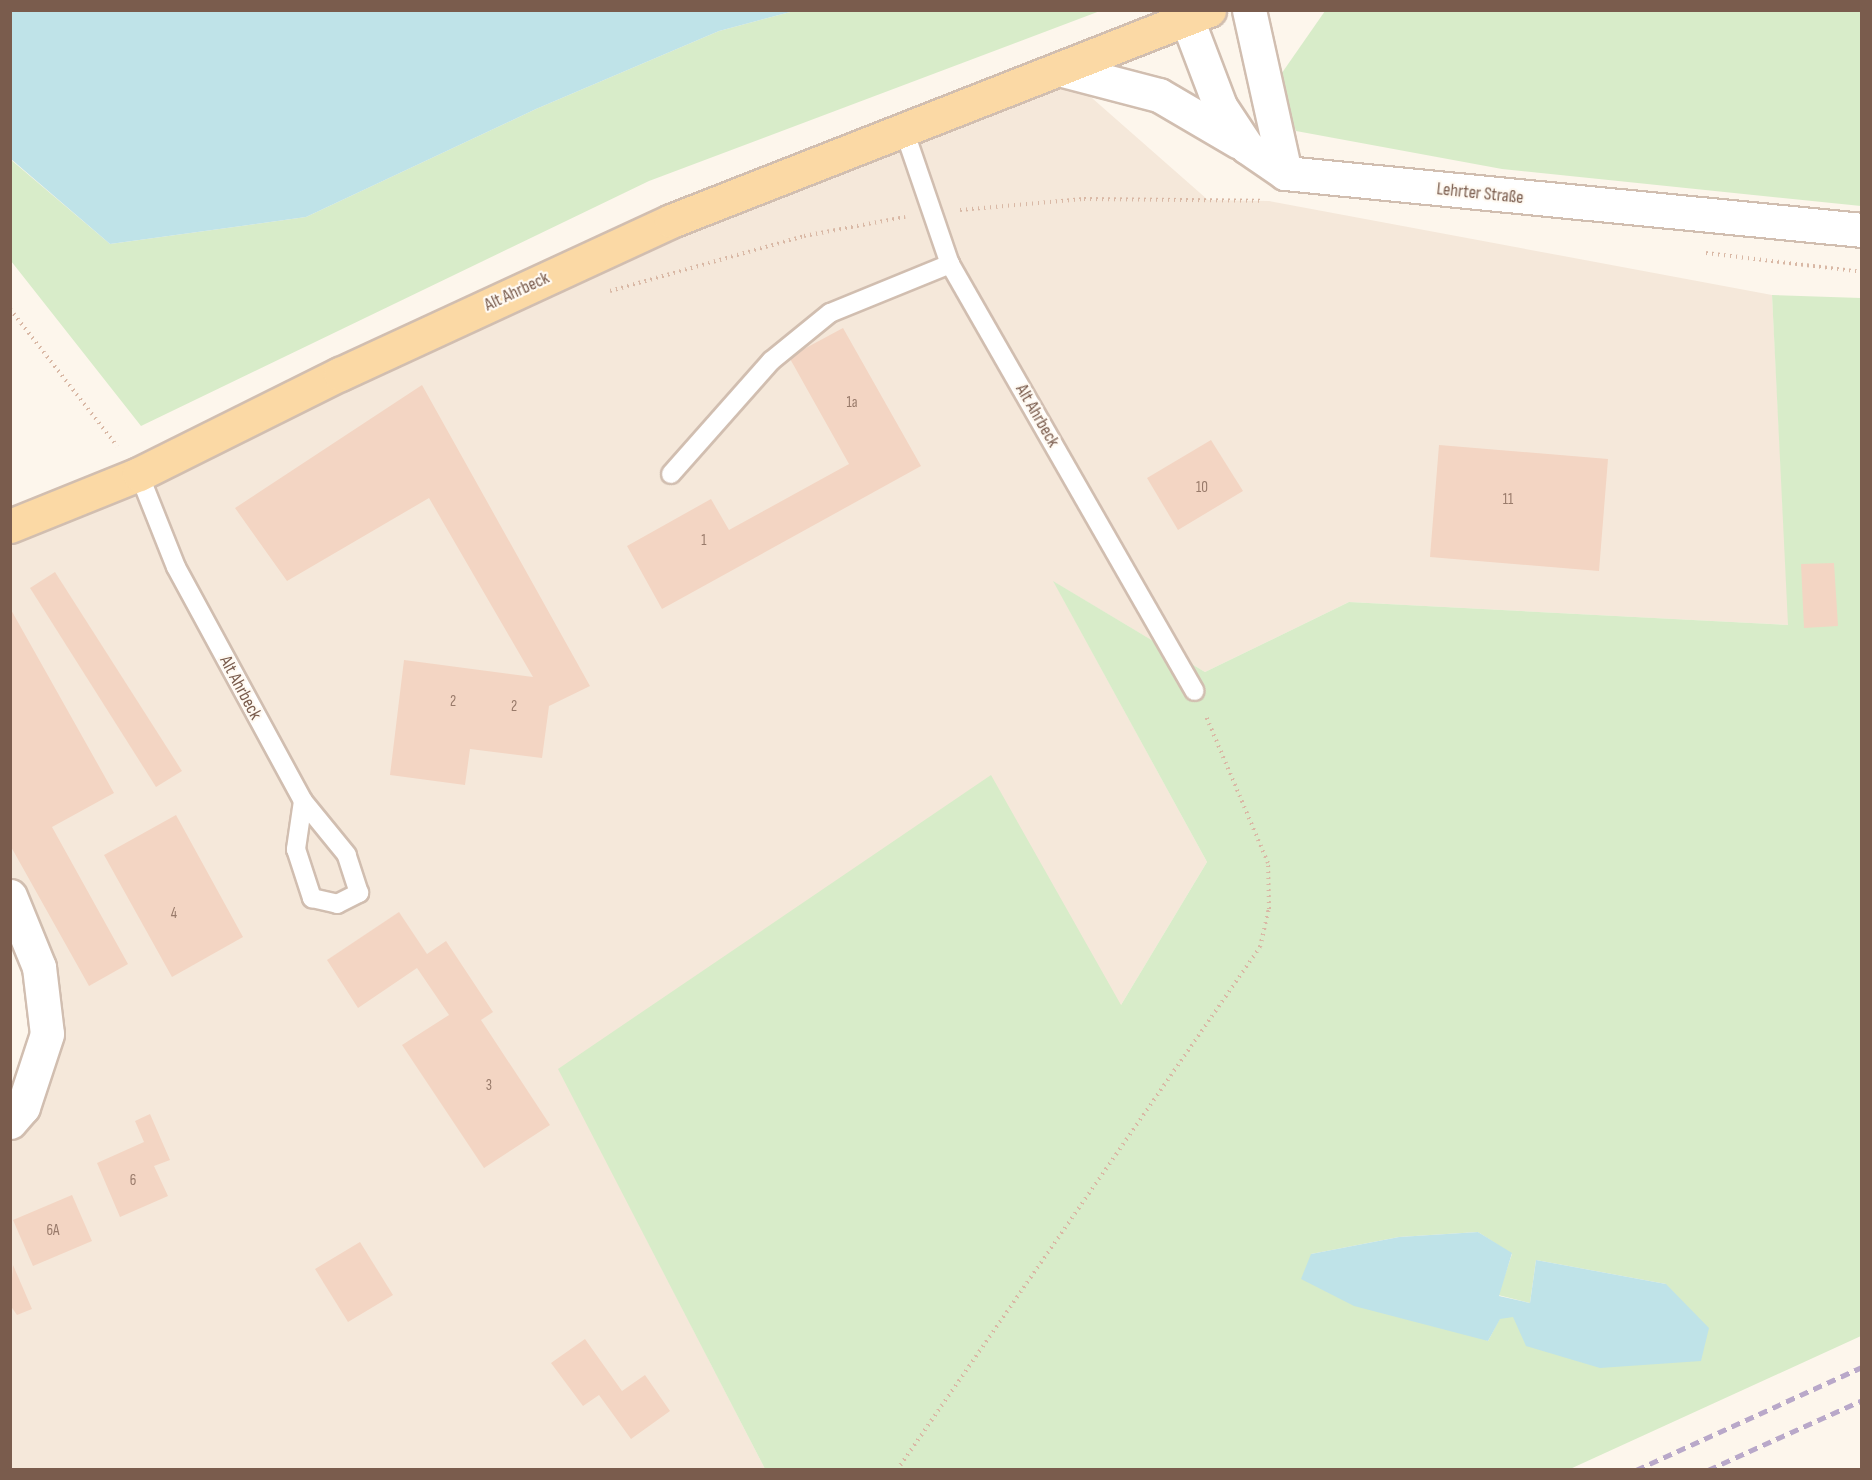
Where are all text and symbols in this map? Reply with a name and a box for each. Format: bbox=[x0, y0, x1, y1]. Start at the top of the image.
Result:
street label: Lehrter Straße bbox=[1436, 179, 1524, 209]
street label: Alt Ahrbeck bbox=[481, 268, 553, 316]
street label: Alt Ahrbeck bbox=[1010, 381, 1064, 451]
house number: 1a bbox=[846, 394, 858, 412]
house number: 10 bbox=[1196, 479, 1208, 497]
house number: 11 bbox=[1503, 491, 1513, 509]
house number: 1 bbox=[701, 532, 707, 550]
street label: Alt Ahrbeck bbox=[214, 652, 266, 724]
house number: 2 bbox=[450, 693, 456, 711]
house number: 2 bbox=[511, 698, 517, 716]
house number: 4 bbox=[171, 905, 177, 923]
house number: 3 bbox=[486, 1077, 492, 1095]
house number: 6 bbox=[130, 1172, 136, 1190]
house number: 6A bbox=[47, 1222, 59, 1240]

